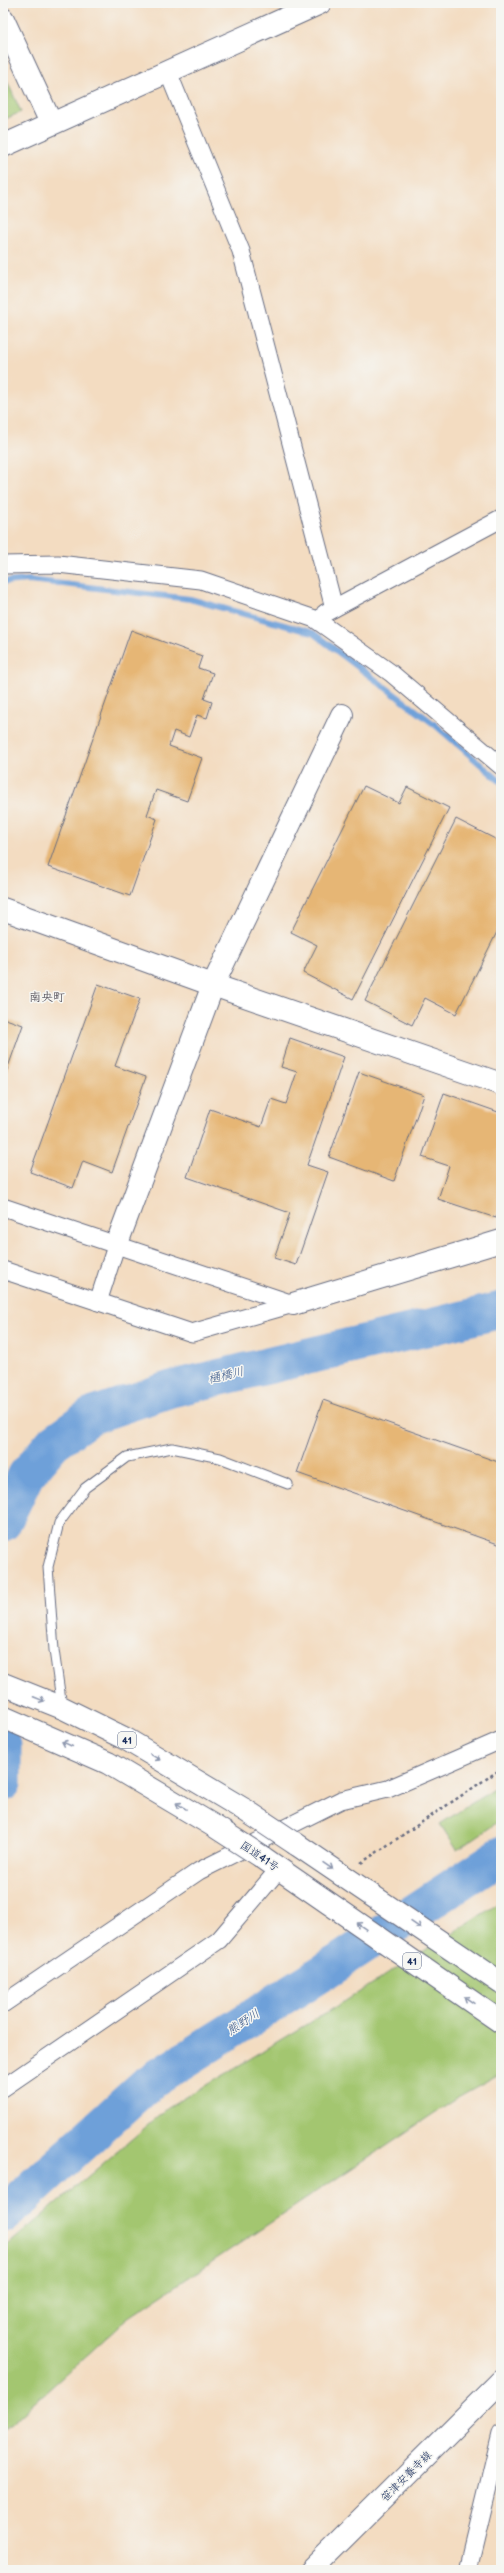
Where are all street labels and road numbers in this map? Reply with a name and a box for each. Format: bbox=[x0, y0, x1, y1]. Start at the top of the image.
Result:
road number: 41 bbox=[118, 1732, 136, 1748]
street label: 国道41号 bbox=[238, 1839, 282, 1874]
road number: 41 bbox=[403, 1953, 421, 1969]
street label: 笹津安養寺線 bbox=[378, 2448, 434, 2504]

